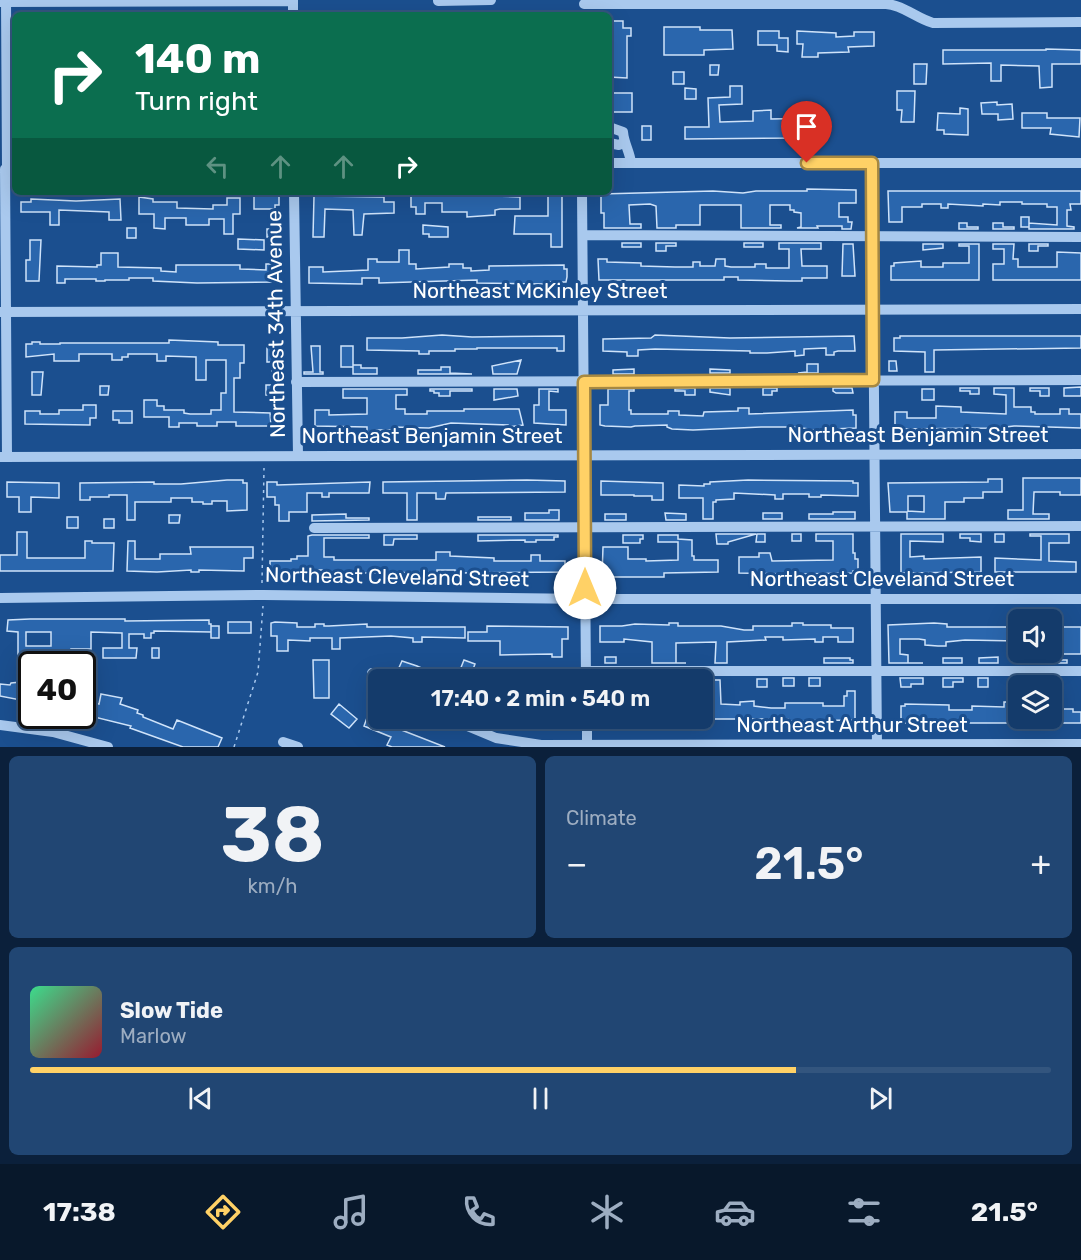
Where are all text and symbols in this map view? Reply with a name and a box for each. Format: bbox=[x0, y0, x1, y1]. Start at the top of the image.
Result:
text: 140 m bbox=[135, 34, 261, 84]
icon: right bbox=[36, 36, 114, 114]
text: Turn right bbox=[135, 85, 258, 117]
pin bbox=[781, 101, 832, 163]
icon: arrive bbox=[790, 110, 823, 143]
icon: left bbox=[201, 150, 234, 183]
icon: ahead bbox=[264, 150, 297, 183]
icon: ahead bbox=[327, 150, 360, 183]
icon: right bbox=[390, 150, 423, 183]
street label: Northeast 34th Avenue bbox=[261, 210, 290, 438]
street label: Northeast McKinley Street bbox=[412, 278, 668, 303]
street label: Northeast Benjamin Street bbox=[788, 422, 1048, 447]
street label: Northeast Benjamin Street bbox=[302, 423, 562, 448]
position arrow bbox=[553, 556, 617, 620]
street label: Northeast Cleveland Street bbox=[265, 562, 529, 591]
street label: Northeast Cleveland Street bbox=[750, 566, 1014, 591]
map controls bbox=[1008, 609, 1062, 729]
button: sound bbox=[1008, 609, 1062, 663]
speed limit sign: 40 bbox=[18, 651, 96, 729]
button: layers bbox=[1008, 675, 1062, 729]
text: 17:40 · 2 min · 540 m bbox=[431, 685, 650, 712]
street label: Northeast Arthur Street bbox=[736, 712, 968, 737]
text: 38 bbox=[220, 788, 325, 881]
text: Climate bbox=[566, 806, 637, 830]
text: 21.5° bbox=[754, 837, 864, 890]
text: − bbox=[566, 844, 587, 883]
text: + bbox=[1030, 844, 1051, 883]
text: km/h bbox=[248, 874, 297, 898]
text: Slow Tide bbox=[120, 997, 223, 1024]
text: Marlow bbox=[120, 1024, 187, 1048]
icon: previous bbox=[184, 1082, 217, 1115]
icon: pause bbox=[524, 1082, 557, 1115]
icon: next bbox=[864, 1082, 897, 1115]
icon: directions bbox=[202, 1191, 244, 1233]
icon: music bbox=[330, 1191, 372, 1233]
icon: phone bbox=[458, 1191, 500, 1233]
icon: climate bbox=[586, 1191, 628, 1233]
icon: car bbox=[714, 1191, 756, 1233]
icon: filters bbox=[843, 1191, 885, 1233]
text: 17:38 bbox=[43, 1196, 116, 1228]
text: 21.5° bbox=[971, 1196, 1038, 1228]

